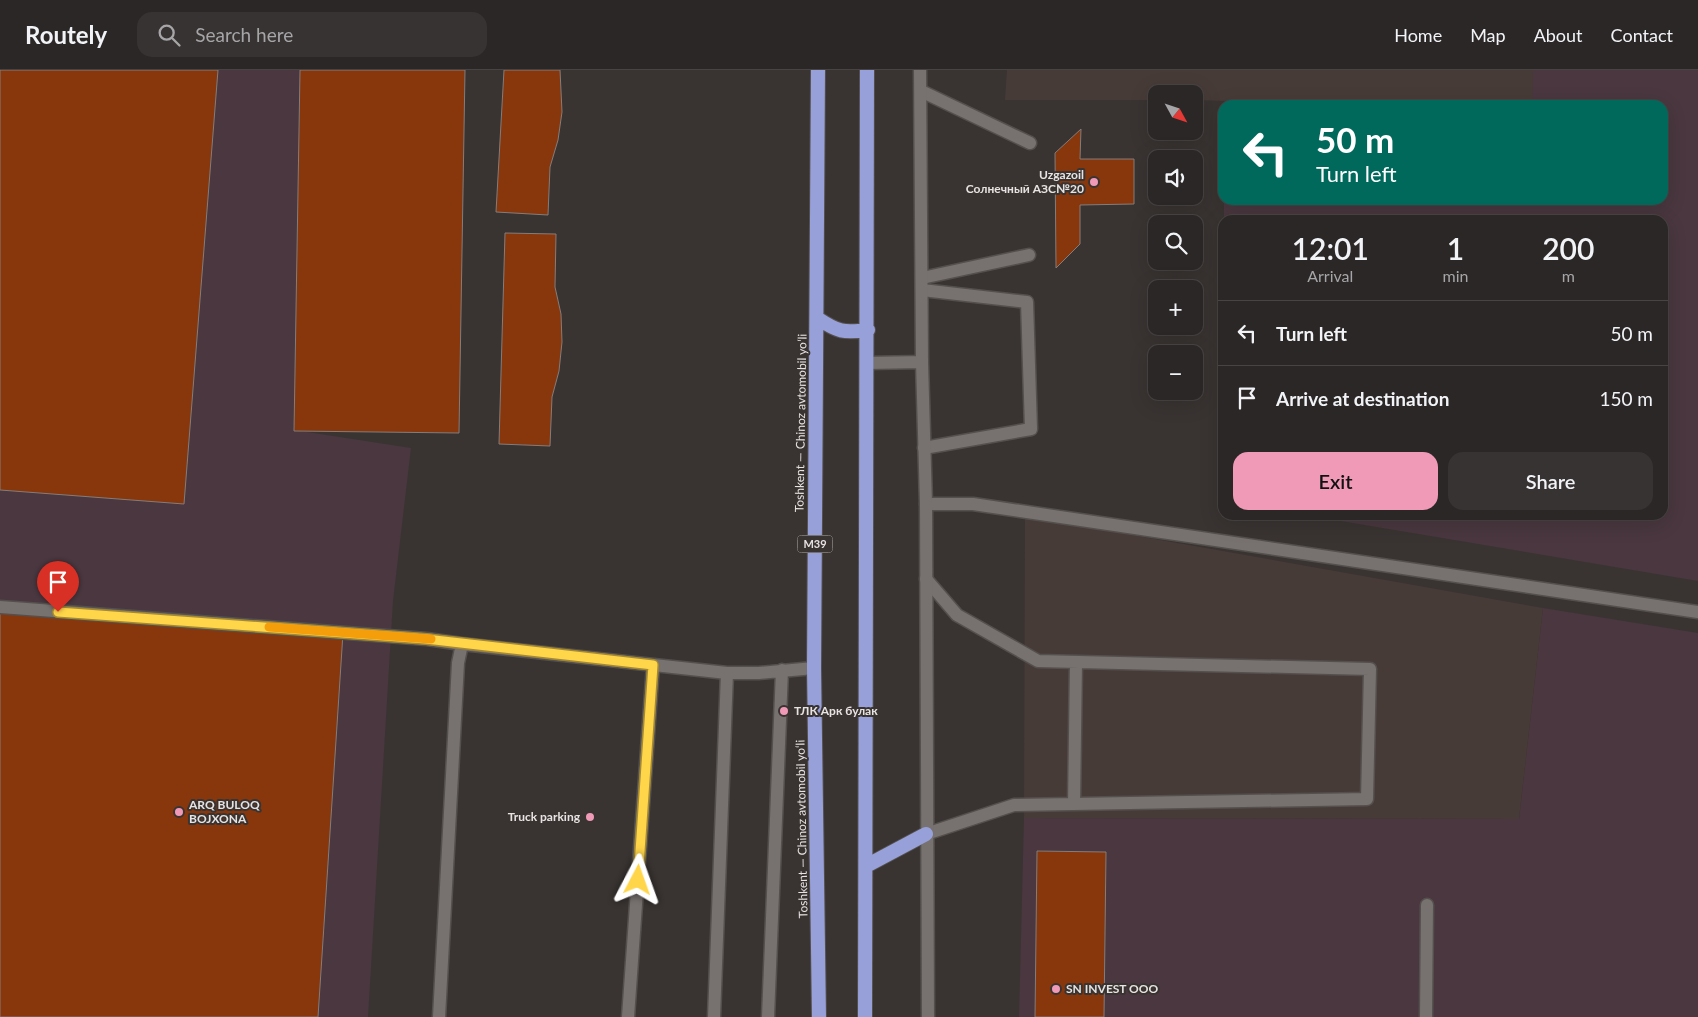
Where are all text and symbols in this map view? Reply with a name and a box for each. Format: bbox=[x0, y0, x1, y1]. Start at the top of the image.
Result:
search box bbox=[137, 12, 487, 57]
text: Routely bbox=[25, 20, 107, 49]
icon: search bbox=[155, 21, 183, 49]
text: Search here bbox=[195, 23, 293, 46]
text: Home bbox=[1394, 24, 1442, 46]
text: Map bbox=[1470, 24, 1506, 46]
text: About bbox=[1534, 24, 1583, 46]
text: Contact bbox=[1611, 24, 1673, 46]
north arrow bbox=[1148, 85, 1202, 140]
map controls bbox=[1148, 85, 1203, 400]
text: 50 m bbox=[1316, 118, 1394, 160]
icon: left bbox=[1233, 120, 1298, 185]
button: sound bbox=[1148, 150, 1203, 205]
text: Turn left bbox=[1316, 160, 1397, 187]
place label: Uzgazoil Солнечный АЗС№20 bbox=[966, 167, 1084, 196]
marker: Uzgazoil Солнечный АЗС№20 bbox=[1088, 176, 1100, 188]
button: search bbox=[1148, 215, 1203, 270]
text: 12:01 bbox=[1292, 230, 1369, 266]
text: 1 bbox=[1447, 230, 1464, 266]
text: 200 bbox=[1542, 230, 1594, 266]
text: Arrival bbox=[1307, 266, 1353, 285]
text: min bbox=[1443, 266, 1468, 285]
text: m bbox=[1562, 266, 1575, 285]
button: + bbox=[1148, 280, 1203, 335]
icon: left bbox=[1233, 319, 1261, 347]
text: Turn left bbox=[1276, 322, 1347, 345]
text: 50 m bbox=[1610, 322, 1653, 345]
street label: Toshkent — Chinoz avtomobil yoʻli bbox=[791, 333, 810, 512]
button: − bbox=[1148, 345, 1203, 400]
icon: arrive bbox=[1233, 384, 1261, 412]
text: Arrive at destination bbox=[1276, 387, 1449, 410]
text: 150 m bbox=[1599, 387, 1653, 410]
button: Exit bbox=[1233, 452, 1438, 510]
button: Share bbox=[1448, 452, 1653, 510]
road number: M39 bbox=[798, 536, 832, 552]
pin bbox=[37, 561, 79, 612]
icon: arrive bbox=[44, 568, 72, 596]
place label: ТЛК Арк булак bbox=[794, 703, 878, 718]
marker: ТЛК Арк булак bbox=[778, 705, 790, 717]
street label: Toshkent — Chinoz avtomobil yoʻli bbox=[792, 740, 811, 918]
place label: ARQ BULOQ BOJXONA bbox=[188, 797, 260, 826]
marker: ARQ BULOQ BOJXONA bbox=[173, 806, 185, 818]
place label: Truck parking bbox=[508, 809, 581, 824]
marker: Truck parking bbox=[584, 811, 596, 823]
position arrow bbox=[611, 853, 663, 905]
place label: SN INVEST ООО bbox=[1066, 981, 1159, 996]
marker: SN INVEST ООО bbox=[1050, 983, 1062, 995]

